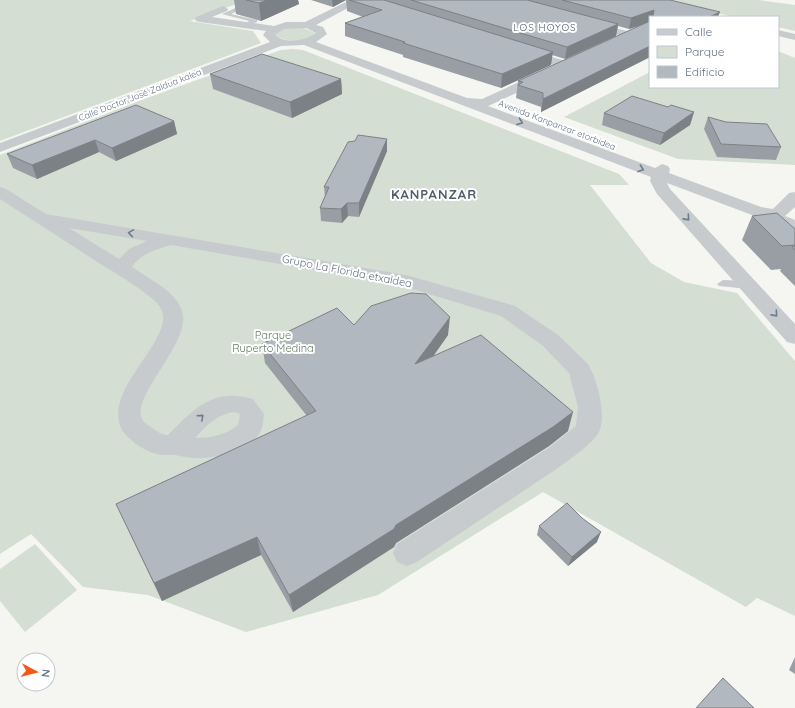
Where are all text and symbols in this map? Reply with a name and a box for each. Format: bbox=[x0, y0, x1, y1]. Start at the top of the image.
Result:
legend bbox=[649, 16, 779, 88]
district label: LOS HOYOS bbox=[513, 21, 577, 34]
text: Calle bbox=[685, 24, 713, 39]
text: Parque bbox=[685, 44, 725, 59]
text: Edificio bbox=[685, 64, 725, 79]
street label: Calle Doctor José Zaldua kalea bbox=[77, 66, 203, 123]
street label: Avenida Kanpanzar etorbidea bbox=[497, 97, 617, 152]
one-way arrow bbox=[517, 118, 524, 126]
one-way arrow bbox=[638, 164, 645, 172]
district label: KANPANZAR bbox=[391, 186, 477, 202]
one-way arrow bbox=[683, 213, 690, 220]
one-way arrow bbox=[128, 229, 135, 238]
street label: Grupo La Florida etxaldea bbox=[281, 252, 413, 290]
one-way arrow bbox=[770, 309, 777, 317]
park label: Parque Ruperto Medina bbox=[232, 328, 314, 355]
one-way arrow bbox=[196, 414, 204, 421]
north arrow bbox=[16, 652, 56, 692]
text: N bbox=[38, 668, 53, 678]

